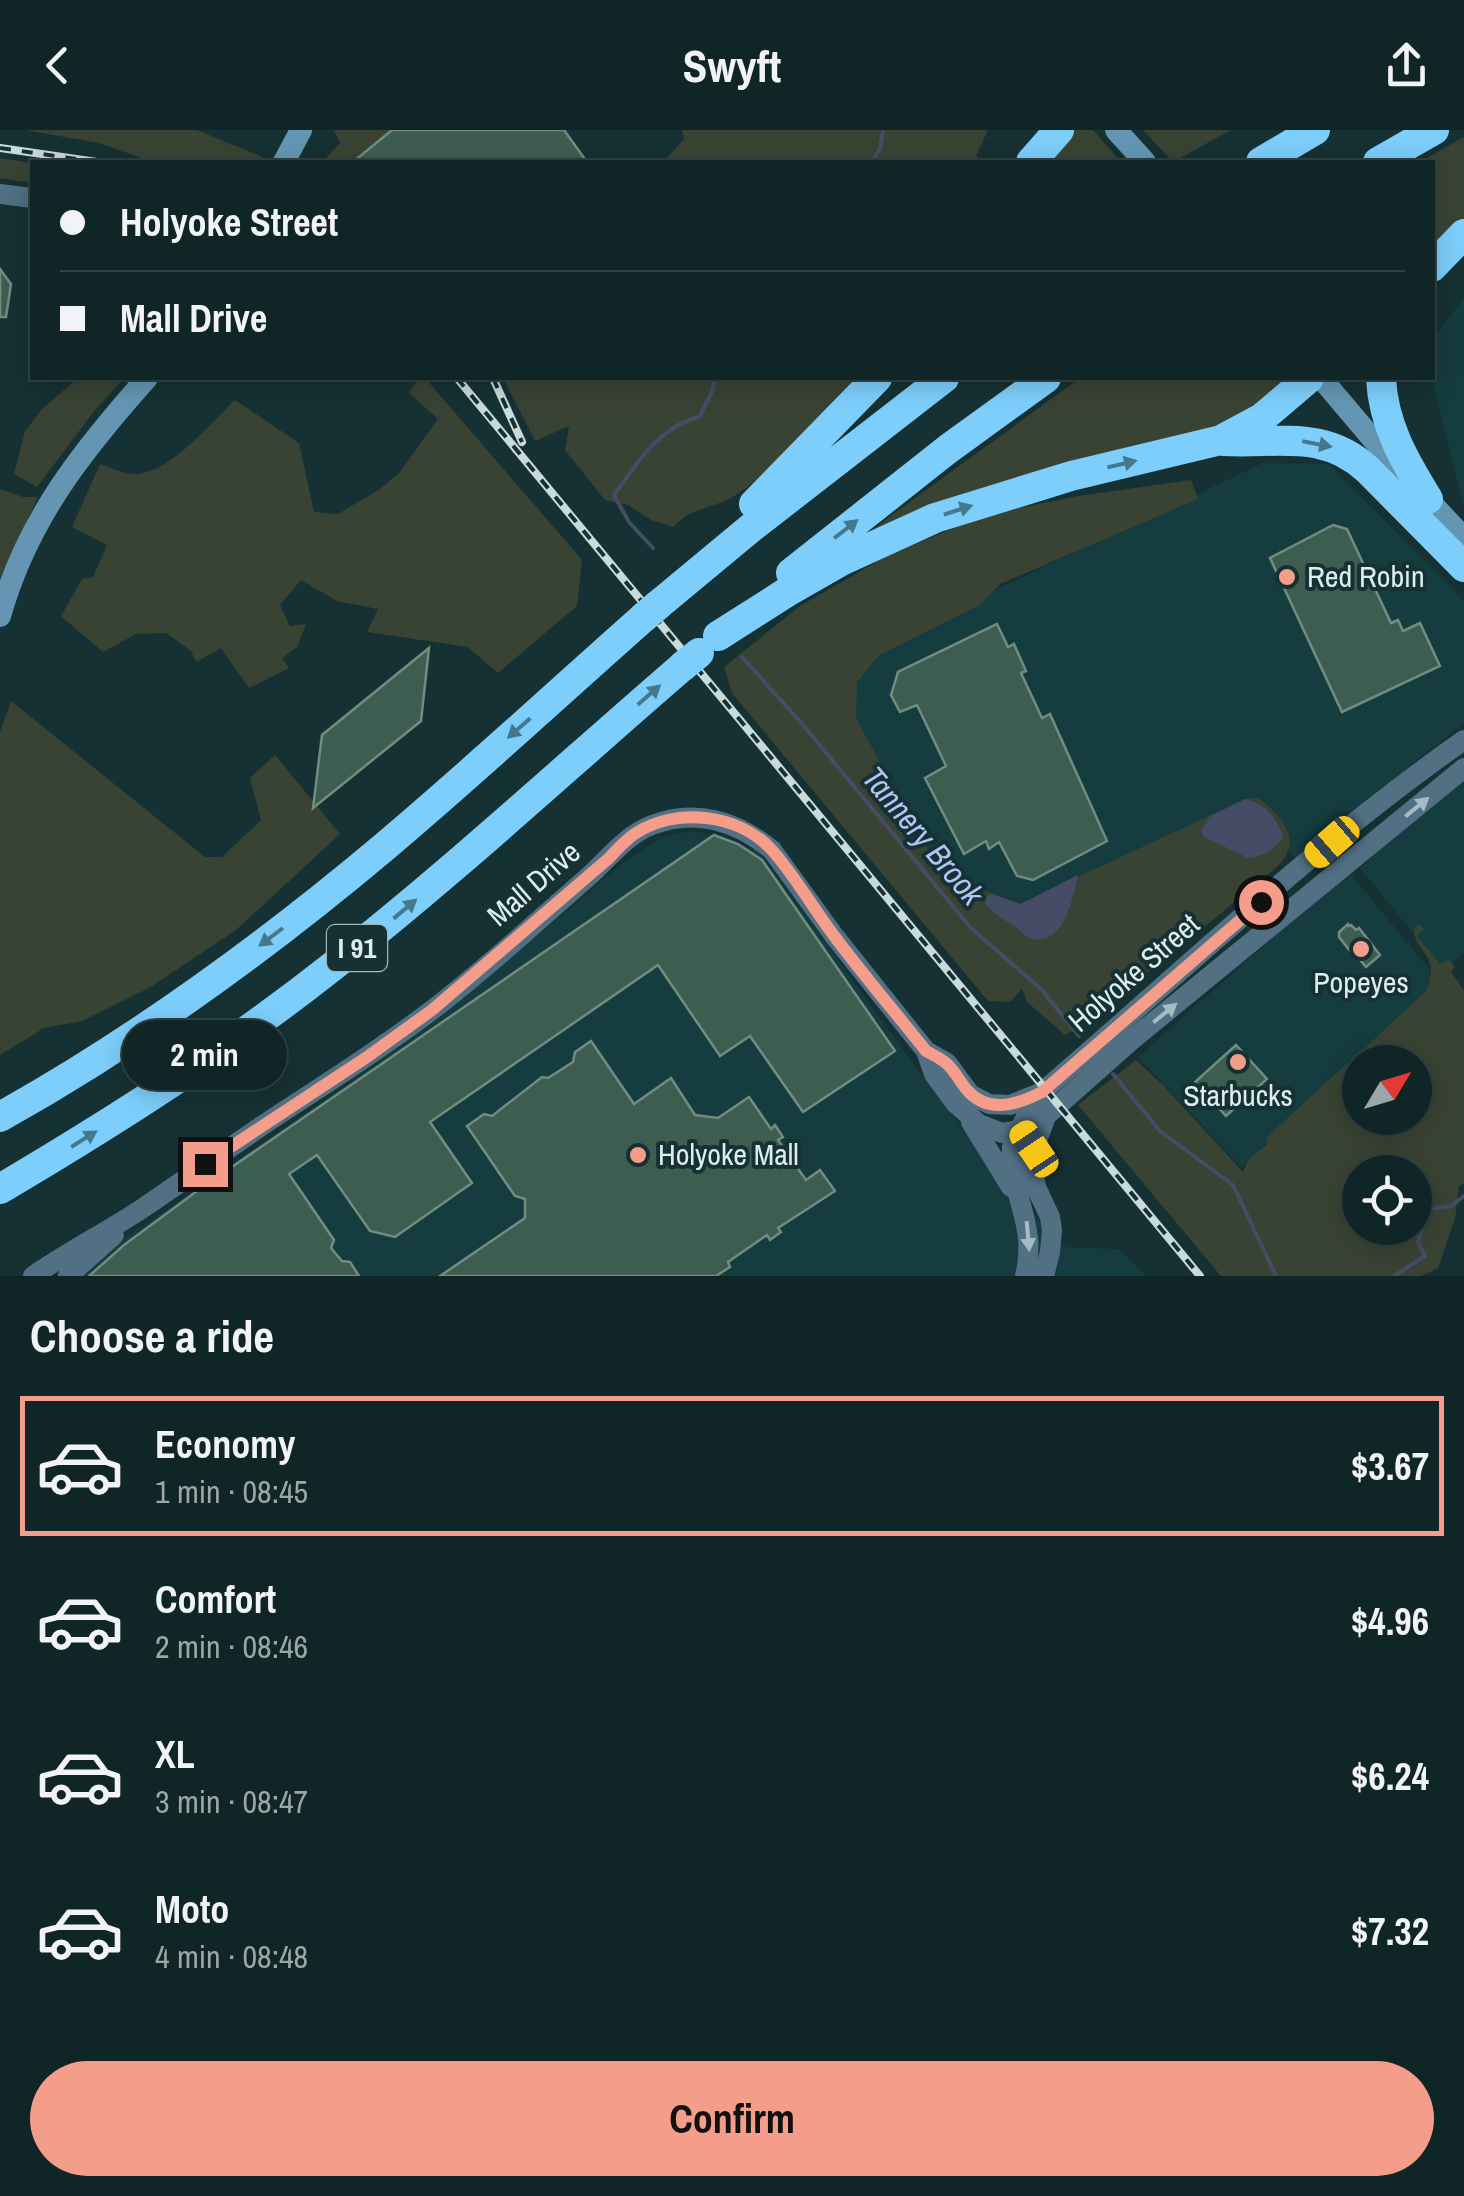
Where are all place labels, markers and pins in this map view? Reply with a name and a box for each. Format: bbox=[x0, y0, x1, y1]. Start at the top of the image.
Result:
place label: Red Robin bbox=[1307, 556, 1425, 596]
marker: Red Robin bbox=[1276, 566, 1298, 588]
marker: Popeyes bbox=[1350, 938, 1372, 960]
place label: Popeyes bbox=[1313, 962, 1409, 1002]
marker: Starbucks bbox=[1227, 1051, 1249, 1073]
place label: Starbucks bbox=[1183, 1075, 1293, 1115]
place label: Holyoke Mall bbox=[658, 1134, 799, 1174]
marker: Holyoke Mall bbox=[627, 1144, 649, 1166]

